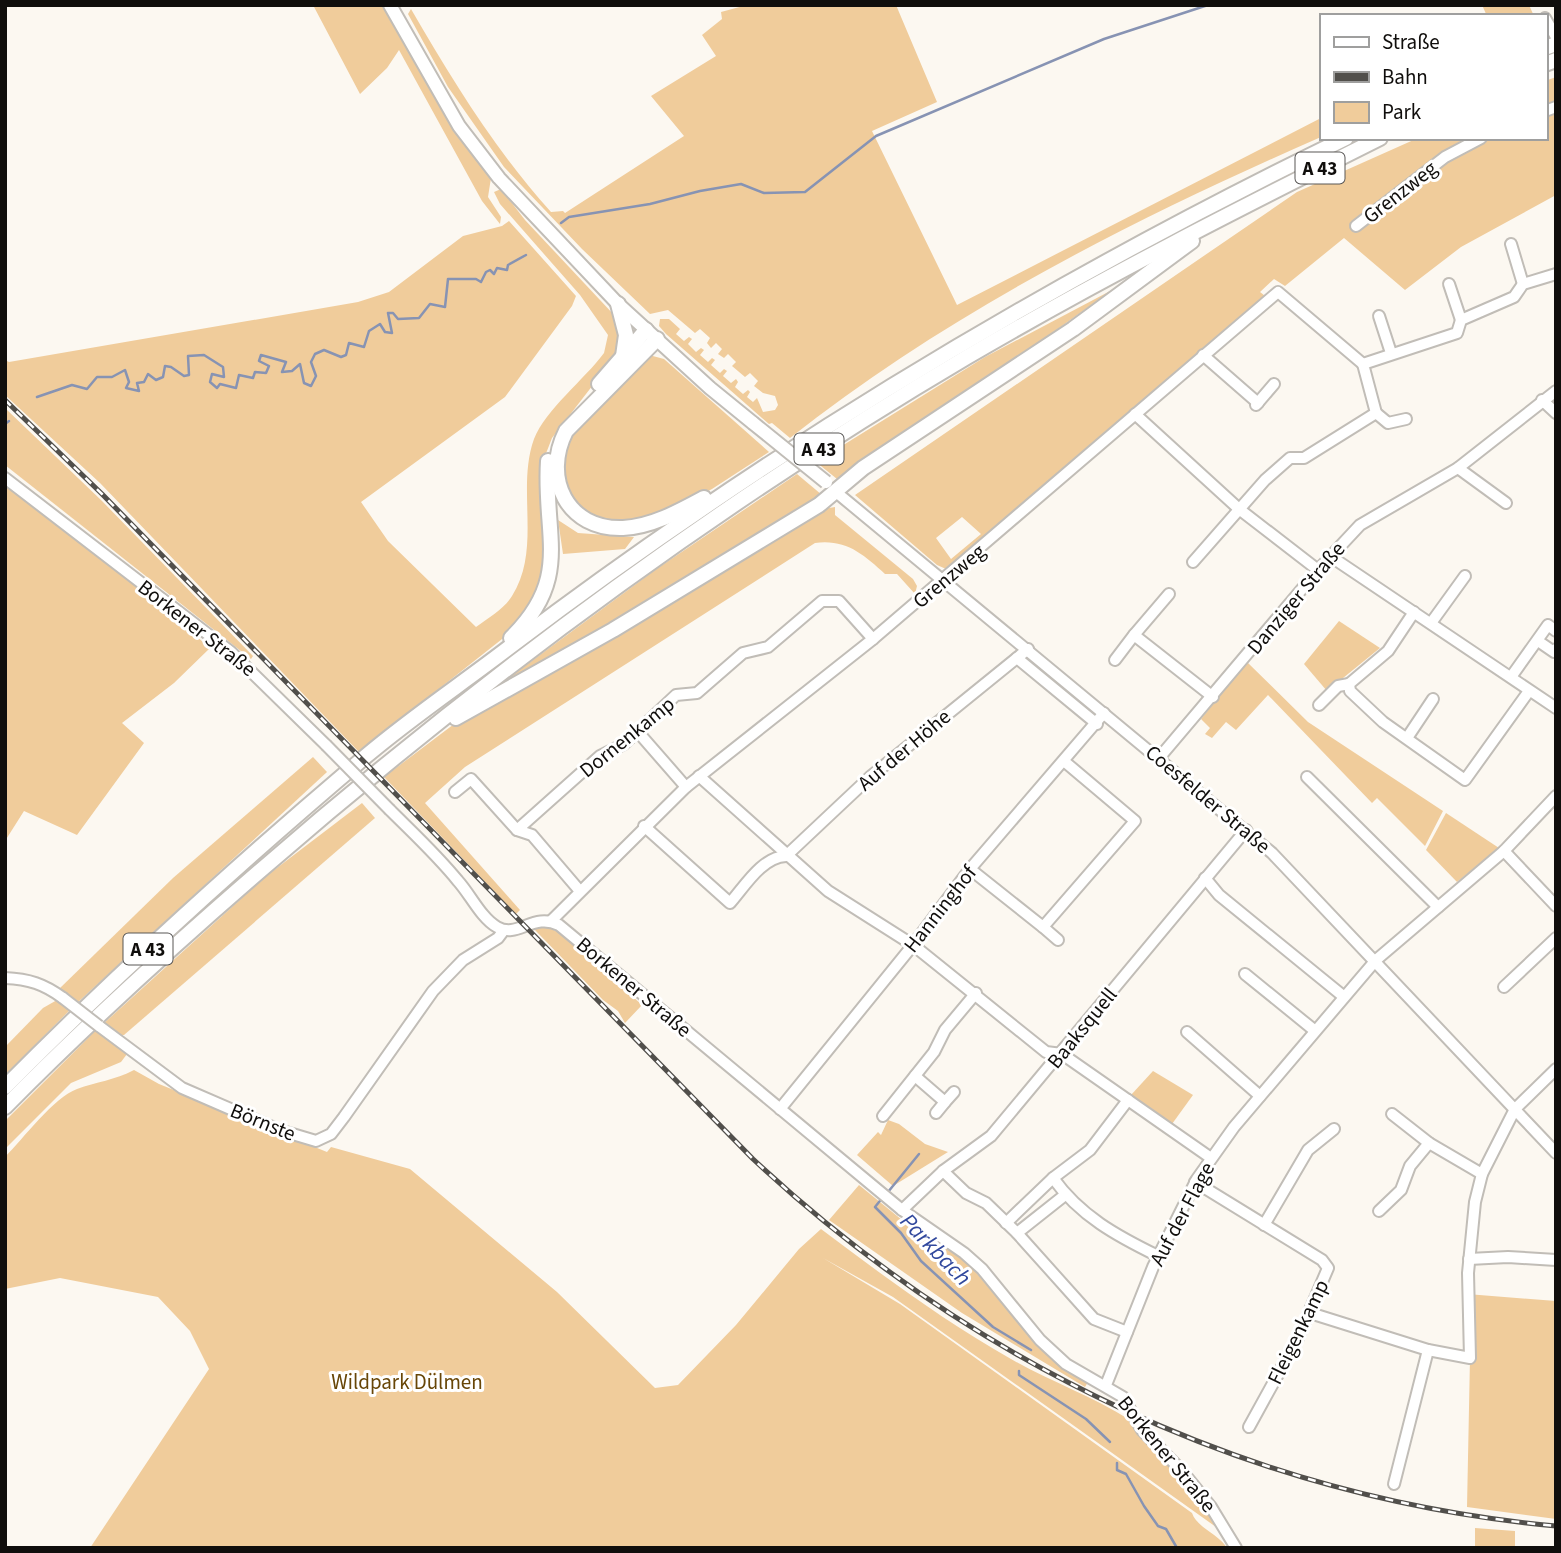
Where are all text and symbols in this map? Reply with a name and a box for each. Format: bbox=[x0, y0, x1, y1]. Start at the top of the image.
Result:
legend bbox=[1320, 14, 1547, 140]
text: Straße bbox=[1382, 27, 1440, 57]
text: Bahn bbox=[1382, 62, 1428, 92]
text: Park bbox=[1382, 97, 1422, 127]
road number: A 43 bbox=[1296, 152, 1344, 184]
street label: Grenzweg bbox=[1357, 153, 1444, 231]
road number: A 43 bbox=[794, 433, 844, 464]
street label: Danziger Straße bbox=[1240, 535, 1352, 661]
street label: Grenzweg bbox=[906, 536, 992, 615]
street label: Borkener Straße bbox=[132, 572, 262, 684]
street label: Dornenkamp bbox=[573, 689, 681, 785]
street label: Auf der Höhe bbox=[851, 702, 957, 798]
street label: Coesfelder Straße bbox=[1139, 738, 1277, 860]
street label: Hanninghof bbox=[896, 858, 984, 959]
street label: Borkener Straße bbox=[570, 930, 698, 1044]
road number: A 43 bbox=[124, 934, 172, 965]
street label: Baaksquell bbox=[1040, 981, 1124, 1075]
street label: Börnste bbox=[226, 1095, 300, 1149]
street label: Auf der Flage bbox=[1142, 1157, 1222, 1271]
water label: Parkbach bbox=[892, 1205, 979, 1293]
street label: Fleigenkamp bbox=[1260, 1274, 1336, 1390]
park label: Wildpark Dülmen bbox=[331, 1367, 483, 1397]
street label: Borkener Straße bbox=[1110, 1389, 1224, 1519]

